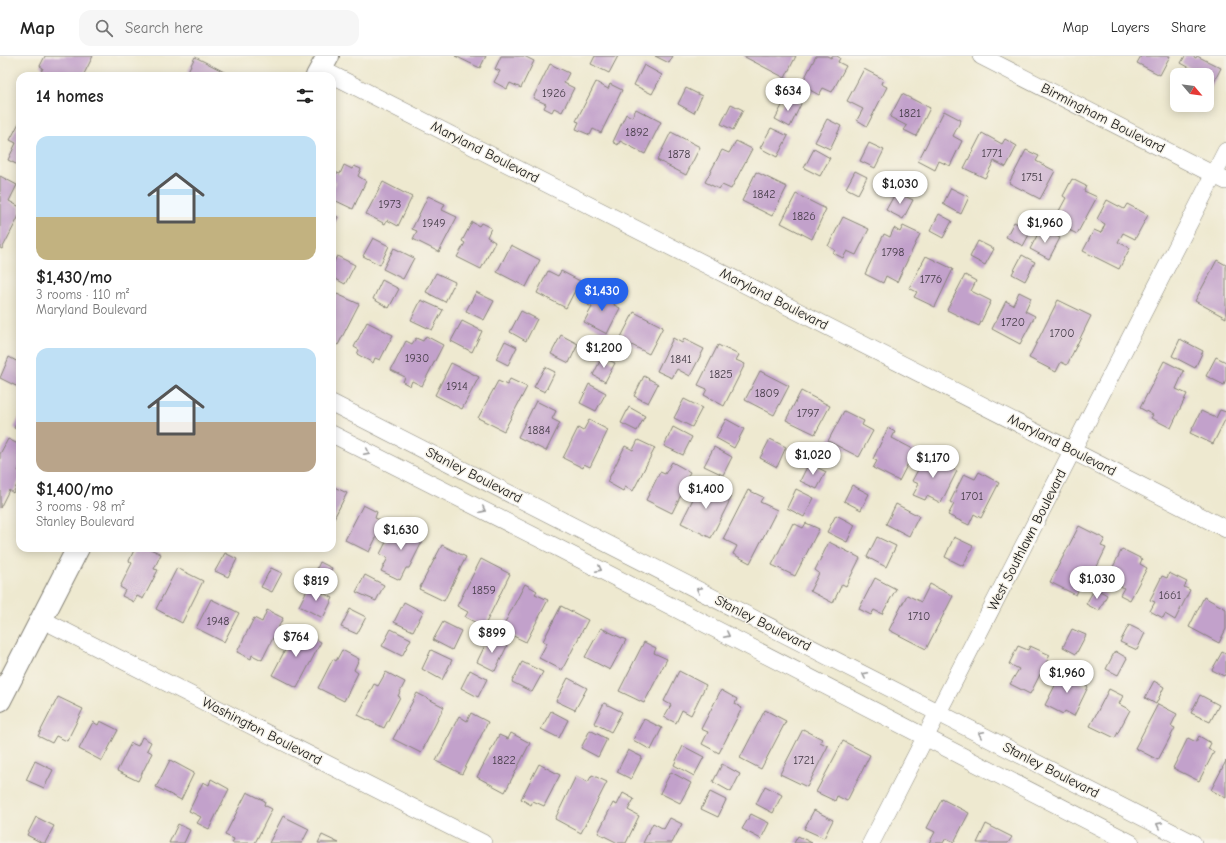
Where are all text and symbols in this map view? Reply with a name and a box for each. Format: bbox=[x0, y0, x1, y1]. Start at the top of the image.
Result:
search box bbox=[79, 10, 359, 46]
text: Map bbox=[20, 17, 55, 39]
icon: search bbox=[93, 17, 115, 39]
text: Search here bbox=[125, 19, 203, 37]
text: Map bbox=[1062, 19, 1089, 36]
text: Layers bbox=[1111, 19, 1149, 36]
text: Share bbox=[1171, 19, 1206, 36]
north arrow bbox=[1170, 68, 1214, 112]
map controls bbox=[1170, 68, 1214, 112]
pin: $634 bbox=[764, 78, 812, 112]
street label: Birmingham Boulevard bbox=[1038, 79, 1168, 157]
text: $634 bbox=[774, 83, 802, 98]
icon: filters bbox=[294, 85, 316, 107]
house number: 1926 bbox=[542, 86, 566, 100]
text: 14 homes bbox=[36, 87, 103, 106]
house number: 1821 bbox=[899, 106, 921, 120]
street label: Maryland Boulevard bbox=[428, 117, 542, 187]
house number: 1892 bbox=[625, 125, 649, 139]
house number: 1771 bbox=[982, 146, 1003, 160]
house number: 1878 bbox=[668, 147, 690, 161]
icon: home bbox=[140, 162, 212, 234]
house number: 1751 bbox=[1021, 170, 1043, 184]
pin: $1,030 bbox=[867, 171, 933, 205]
text: $1,030 bbox=[882, 176, 918, 191]
house number: 1842 bbox=[752, 187, 776, 201]
house number: 1973 bbox=[379, 197, 401, 211]
house number: 1826 bbox=[792, 209, 816, 223]
pin: $1,960 bbox=[1012, 210, 1078, 244]
text: $1,960 bbox=[1027, 215, 1063, 230]
house number: 1949 bbox=[422, 216, 446, 230]
house number: 1798 bbox=[882, 245, 904, 259]
street label: Maryland Boulevard bbox=[717, 264, 831, 334]
text: $1,430/mo bbox=[36, 268, 112, 287]
house number: 1776 bbox=[920, 272, 942, 286]
pin: $1,430 bbox=[569, 278, 635, 312]
text: $1,430 bbox=[584, 283, 620, 298]
text: 3 rooms · 110 m² bbox=[36, 287, 129, 302]
text: Maryland Boulevard bbox=[36, 302, 147, 317]
house number: 1720 bbox=[1001, 315, 1025, 329]
house number: 1700 bbox=[1049, 326, 1075, 340]
pin: $1,200 bbox=[571, 335, 637, 369]
text: $1,200 bbox=[586, 340, 622, 355]
house number: 1930 bbox=[405, 351, 429, 365]
house number: 1841 bbox=[670, 352, 692, 366]
house number: 1825 bbox=[709, 367, 733, 381]
icon: home bbox=[140, 374, 212, 446]
house number: 1914 bbox=[446, 379, 468, 393]
house number: 1809 bbox=[755, 386, 779, 400]
house number: 1797 bbox=[797, 406, 820, 420]
street label: Maryland Boulevard bbox=[1005, 410, 1119, 480]
house number: 1884 bbox=[528, 423, 551, 437]
pin: $1,020 bbox=[780, 442, 846, 476]
street label: Stanley Boulevard bbox=[423, 443, 525, 507]
pin: $1,170 bbox=[900, 445, 966, 479]
one-way arrow bbox=[363, 447, 370, 455]
text: $1,020 bbox=[795, 447, 831, 462]
text: $1,170 bbox=[916, 450, 950, 465]
street label: West Southlawn Boulevard bbox=[984, 467, 1070, 613]
pin: $1,400 bbox=[673, 476, 739, 510]
text: $1,400/mo bbox=[36, 480, 113, 499]
text: $1,400 bbox=[688, 481, 724, 496]
house number: 1701 bbox=[961, 489, 983, 503]
text: 3 rooms · 98 m² bbox=[36, 499, 125, 514]
one-way arrow bbox=[479, 505, 486, 513]
text: Stanley Boulevard bbox=[36, 514, 134, 529]
pin: $1,630 bbox=[368, 517, 434, 551]
text: $1,630 bbox=[383, 522, 419, 537]
one-way arrow bbox=[595, 564, 602, 572]
pin: $1,030 bbox=[1064, 566, 1130, 600]
pin: $819 bbox=[292, 568, 340, 602]
text: $1,030 bbox=[1079, 571, 1115, 586]
text: $819 bbox=[303, 573, 329, 588]
house number: 1859 bbox=[472, 583, 496, 597]
one-way arrow bbox=[696, 587, 704, 595]
house number: 1661 bbox=[1159, 588, 1182, 602]
street label: Stanley Boulevard bbox=[712, 591, 814, 655]
house number: 1710 bbox=[908, 609, 930, 623]
house number: 1948 bbox=[206, 614, 230, 628]
pin: $899 bbox=[468, 620, 516, 654]
pin: $764 bbox=[272, 624, 320, 658]
text: $899 bbox=[478, 625, 506, 640]
text: $764 bbox=[283, 629, 309, 644]
one-way arrow bbox=[723, 630, 730, 638]
pin: $1,960 bbox=[1034, 660, 1100, 694]
text: $1,960 bbox=[1049, 665, 1085, 680]
one-way arrow bbox=[862, 672, 869, 680]
street label: Washington Boulevard bbox=[199, 693, 325, 769]
one-way arrow bbox=[978, 731, 985, 739]
street label: Stanley Boulevard bbox=[1000, 738, 1102, 802]
house number: 1822 bbox=[492, 753, 516, 767]
house number: 1721 bbox=[793, 753, 815, 767]
one-way arrow bbox=[1156, 822, 1163, 830]

